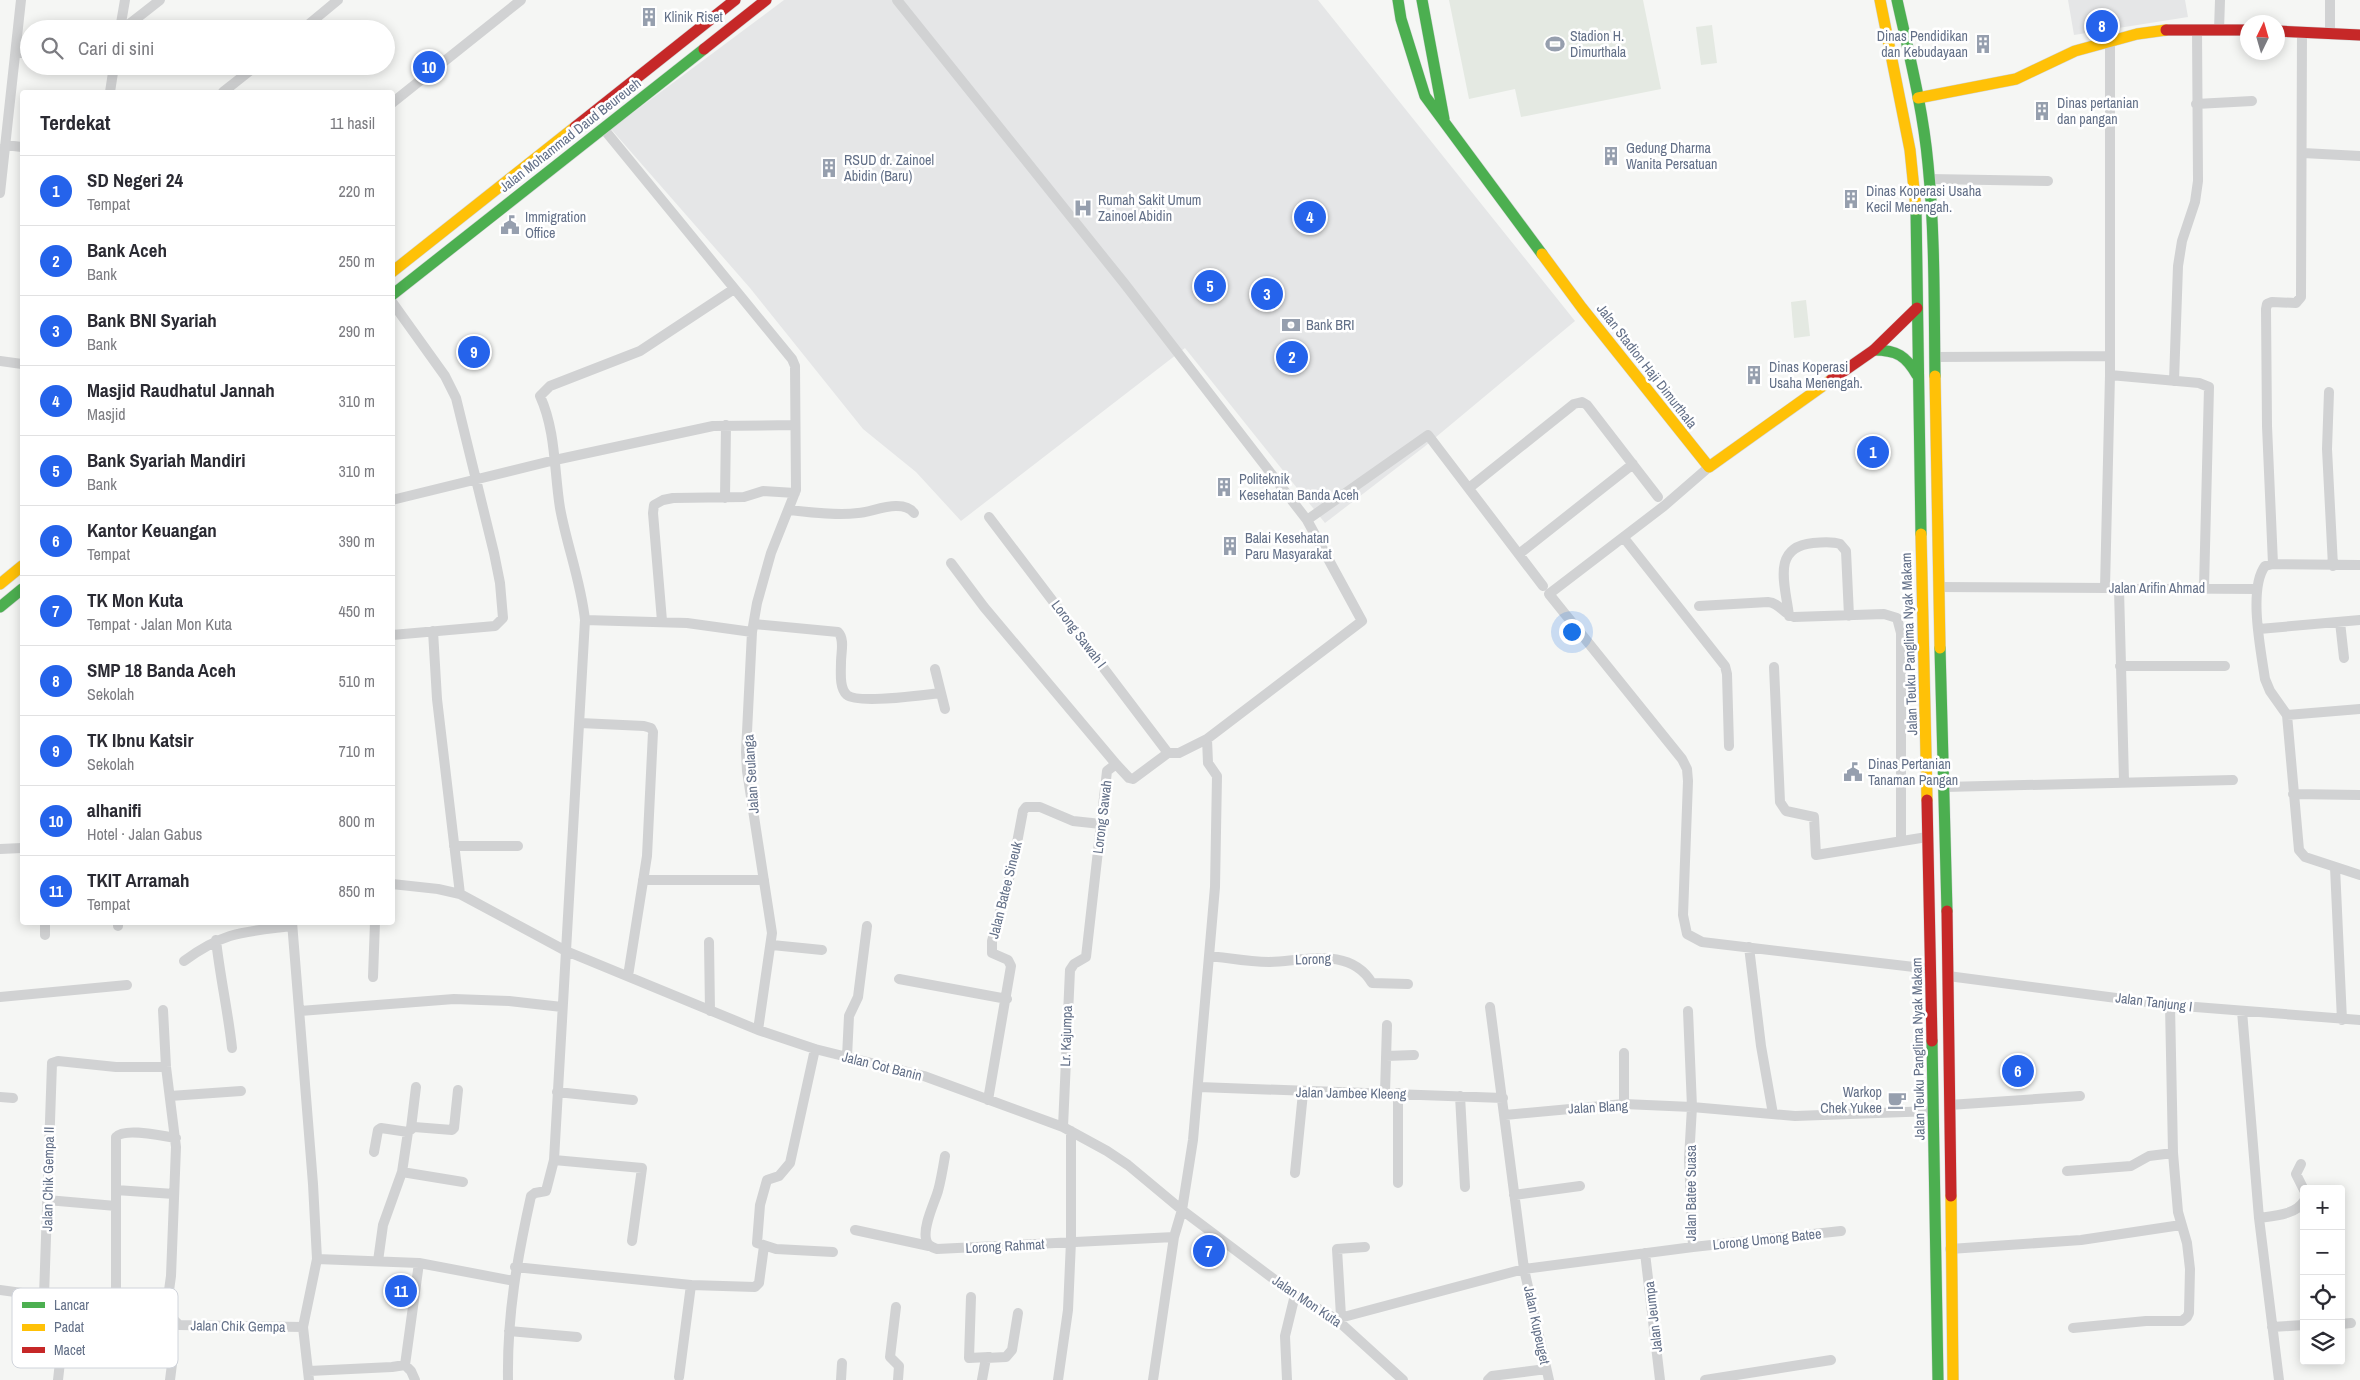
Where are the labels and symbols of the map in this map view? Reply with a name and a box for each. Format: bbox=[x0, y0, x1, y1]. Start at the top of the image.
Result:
building icon: Klinik Riset bbox=[638, 6, 660, 28]
pin: 8 bbox=[2086, 7, 2118, 45]
place label: Klinik Riset bbox=[664, 8, 723, 26]
north arrow bbox=[2240, 15, 2285, 60]
place label: Stadion H. Dimurthala bbox=[1570, 27, 1627, 61]
place label: Dinas Pendidikan dan Kebudayaan bbox=[1877, 27, 1968, 61]
sports icon: Stadion H. Dimurthala bbox=[1544, 33, 1566, 55]
building icon: Dinas Pendidikan dan Kebudayaan bbox=[1972, 33, 1994, 55]
pin: 10 bbox=[413, 48, 445, 86]
street label: Jalan Mohammad Daud Beureueh bbox=[496, 74, 644, 196]
place label: Dinas pertanian dan pangan bbox=[2057, 94, 2139, 128]
building icon: Dinas pertanian dan pangan bbox=[2031, 100, 2053, 122]
place label: Gedung Dharma Wanita Persatuan bbox=[1626, 139, 1717, 173]
building icon: Gedung Dharma Wanita Persatuan bbox=[1600, 145, 1622, 167]
place label: RSUD dr. Zainoel Abidin (Baru) bbox=[843, 151, 934, 185]
building icon: RSUD dr. Zainoel Abidin (Baru) bbox=[818, 157, 840, 179]
place label: Dinas Koperasi Usaha Kecil Menengah. bbox=[1866, 182, 1982, 216]
building icon: Dinas Koperasi Usaha Kecil Menengah. bbox=[1840, 188, 1862, 210]
place label: Rumah Sakit Umum Zainoel Abidin bbox=[1098, 191, 1201, 225]
hospital icon: Rumah Sakit Umum Zainoel Abidin bbox=[1072, 197, 1094, 219]
pin: 4 bbox=[1294, 198, 1326, 236]
place label: Immigration Office bbox=[525, 208, 586, 242]
public building icon: Immigration Office bbox=[499, 214, 521, 236]
pin: 5 bbox=[1194, 267, 1226, 305]
pin: 3 bbox=[1251, 275, 1283, 313]
street label: Jalan Stadion Haji Dimurthala bbox=[1593, 300, 1702, 432]
bank icon: Bank BRI bbox=[1280, 314, 1302, 336]
place label: Bank BRI bbox=[1306, 316, 1355, 334]
pin: 9 bbox=[458, 333, 490, 371]
pin: 2 bbox=[1276, 338, 1308, 376]
place label: Dinas Koperasi Usaha Menengah. bbox=[1769, 358, 1863, 392]
building icon: Dinas Koperasi Usaha Menengah. bbox=[1743, 364, 1765, 386]
pin: 1 bbox=[1857, 433, 1889, 471]
place label: Politeknik Kesehatan Banda Aceh bbox=[1239, 470, 1359, 504]
building icon: Politeknik Kesehatan Banda Aceh bbox=[1213, 476, 1235, 498]
place label: Balai Kesehatan Paru Masyarakat bbox=[1245, 529, 1332, 563]
building icon: Balai Kesehatan Paru Masyarakat bbox=[1219, 535, 1241, 557]
street label: Jalan Teuku Panglima Nyak Makam bbox=[1897, 552, 1921, 736]
street label: Jalan Arifin Ahmad bbox=[2109, 579, 2205, 597]
street label: Lorong Sawah I bbox=[1048, 596, 1110, 672]
your location bbox=[1559, 619, 1585, 645]
street label: Jalan Seulanga bbox=[739, 733, 763, 814]
place label: Dinas Pertanian Tanaman Pangan bbox=[1868, 755, 1958, 789]
public building icon: Dinas Pertanian Tanaman Pangan bbox=[1842, 761, 1864, 783]
street label: Lorong Sawah bbox=[1089, 779, 1115, 855]
street label: Jalan Batee Sineuk bbox=[984, 839, 1026, 940]
street label: Lorong bbox=[1295, 949, 1332, 969]
street label: Jalan Teuku Panglima Nyak Makam bbox=[1907, 957, 1929, 1141]
street label: Jalan Tanjung I bbox=[2115, 988, 2193, 1016]
street label: Lr. Kajumpa bbox=[1056, 1004, 1076, 1067]
street label: Jalan Cot Banin bbox=[840, 1047, 924, 1085]
pin: 6 bbox=[2002, 1052, 2034, 1090]
street label: Jalan Jambee Kleeng bbox=[1296, 1083, 1407, 1103]
place label: Warkop Chek Yukee bbox=[1820, 1083, 1882, 1117]
cafe icon: Warkop Chek Yukee bbox=[1886, 1089, 1908, 1111]
street label: Jalan Blang bbox=[1568, 1096, 1629, 1118]
street label: Jalan Chik Gempa II bbox=[38, 1127, 58, 1231]
street label: Jalan Batee Suasa bbox=[1682, 1144, 1700, 1241]
street label: Lorong Umong Batee bbox=[1712, 1224, 1822, 1254]
pin: 7 bbox=[1193, 1232, 1225, 1270]
street label: Lorong Rahmat bbox=[965, 1235, 1045, 1257]
street label: Jalan Mon Kuta bbox=[1269, 1271, 1346, 1331]
pin: 11 bbox=[385, 1272, 417, 1310]
street label: Jalan Jeumpa bbox=[1640, 1280, 1666, 1354]
street label: Jalan Kupeuget bbox=[1520, 1284, 1554, 1366]
legend bbox=[12, 1288, 178, 1368]
text: Lancar bbox=[54, 1296, 89, 1314]
street label: Jalan Chik Gempa bbox=[190, 1316, 286, 1336]
text: Padat bbox=[54, 1318, 84, 1336]
text: Macet bbox=[54, 1341, 85, 1359]

